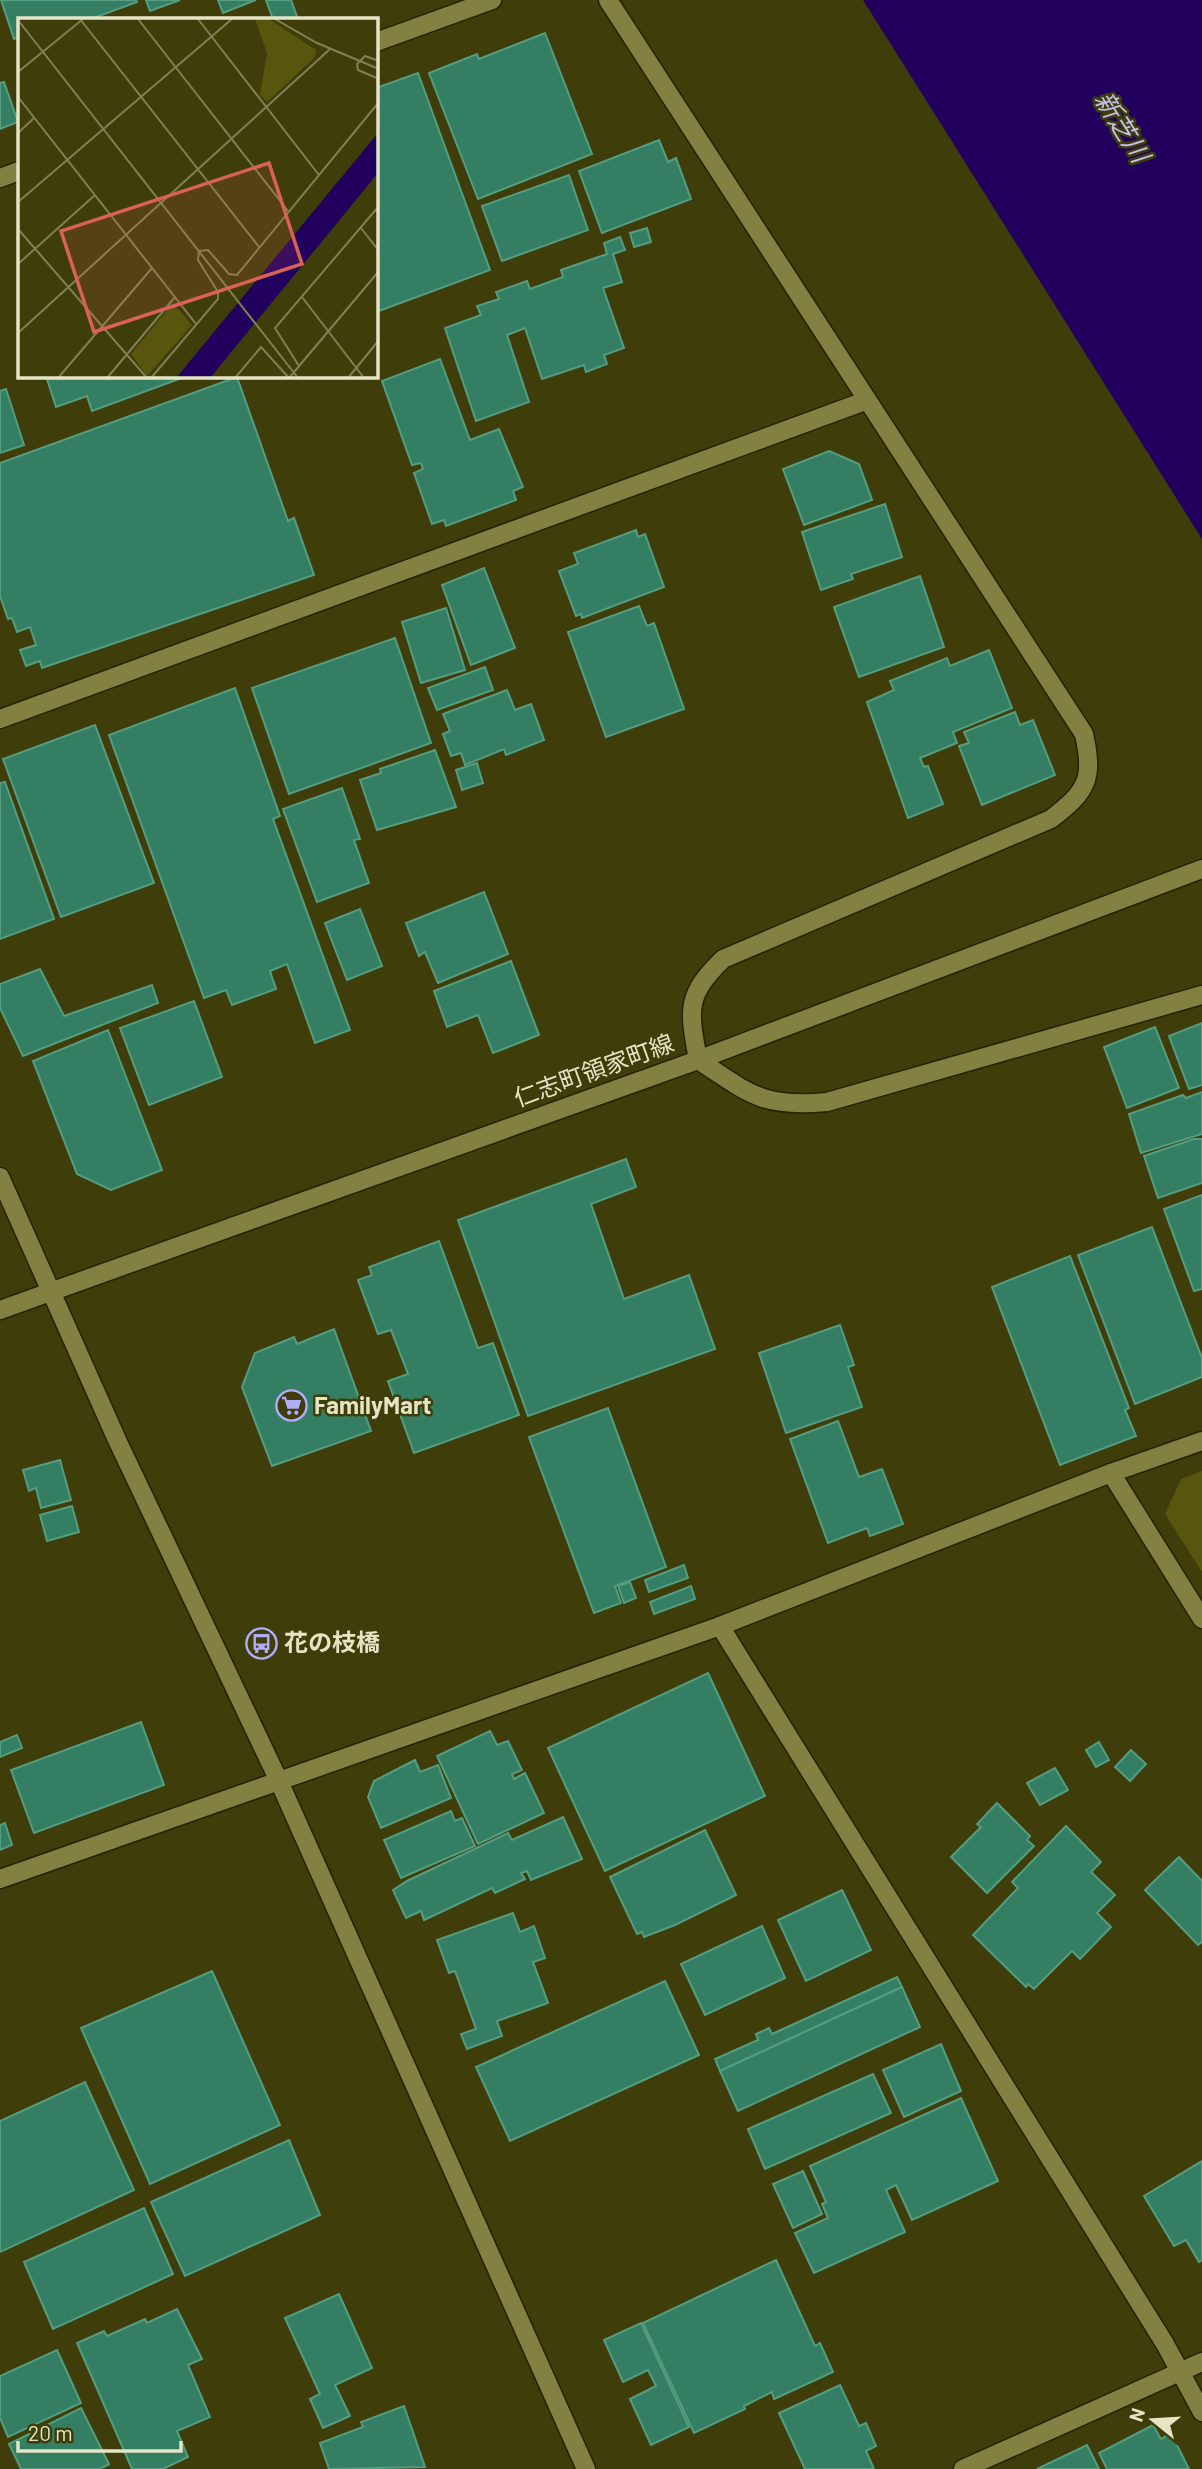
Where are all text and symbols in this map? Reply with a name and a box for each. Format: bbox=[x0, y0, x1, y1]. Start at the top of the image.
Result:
inset map bbox=[18, 18, 378, 378]
water label: 新芝川 bbox=[1089, 85, 1159, 170]
street label: 仁志町領家町線 bbox=[510, 1027, 677, 1112]
supermarket icon: FamilyMart bbox=[274, 1389, 308, 1423]
place label: FamilyMart bbox=[314, 1390, 431, 1419]
bus stop icon: 花の枝橋 bbox=[244, 1626, 278, 1660]
place label: 花の枝橋 bbox=[284, 1627, 380, 1656]
north arrow bbox=[1118, 2385, 1188, 2455]
text: N bbox=[1123, 2405, 1149, 2424]
scale bar bbox=[18, 2410, 180, 2454]
text: 20 m bbox=[28, 2420, 73, 2445]

